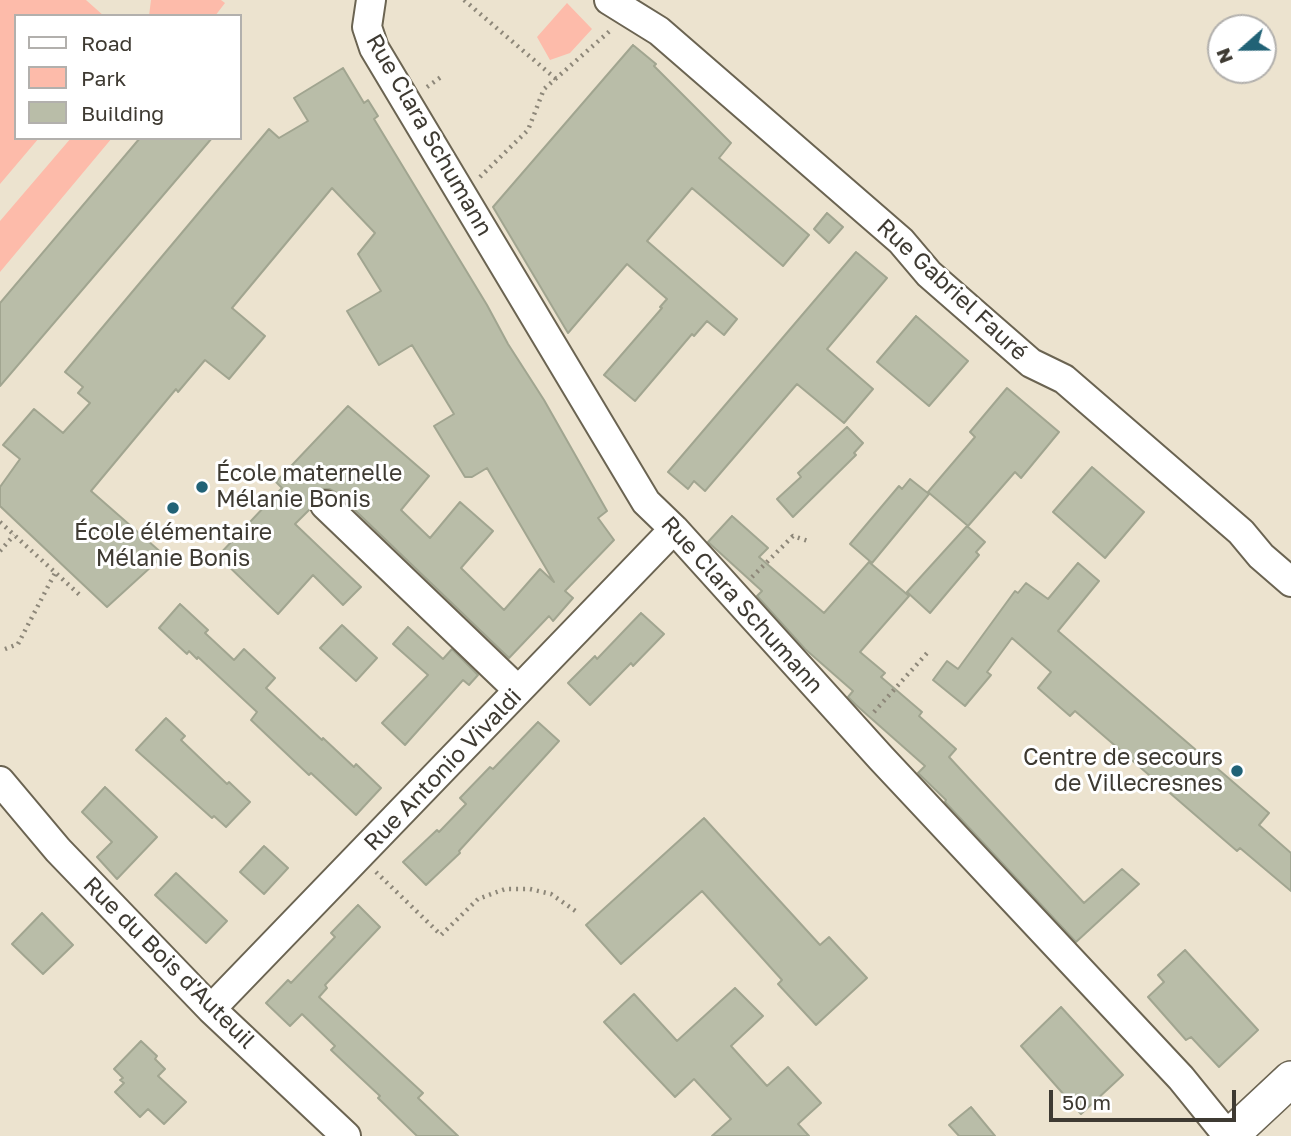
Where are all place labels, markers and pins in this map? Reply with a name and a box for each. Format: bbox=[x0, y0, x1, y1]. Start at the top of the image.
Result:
place label: École maternelle Mélanie Bonis bbox=[216, 460, 402, 514]
marker: École maternelle Mélanie Bonis bbox=[194, 479, 210, 495]
marker: École élémentaire Mélanie Bonis bbox=[165, 500, 181, 516]
place label: École élémentaire Mélanie Bonis bbox=[74, 519, 272, 573]
place label: Centre de secours de Villecresnes bbox=[1023, 744, 1223, 798]
marker: Centre de secours de Villecresnes bbox=[1229, 763, 1245, 779]

